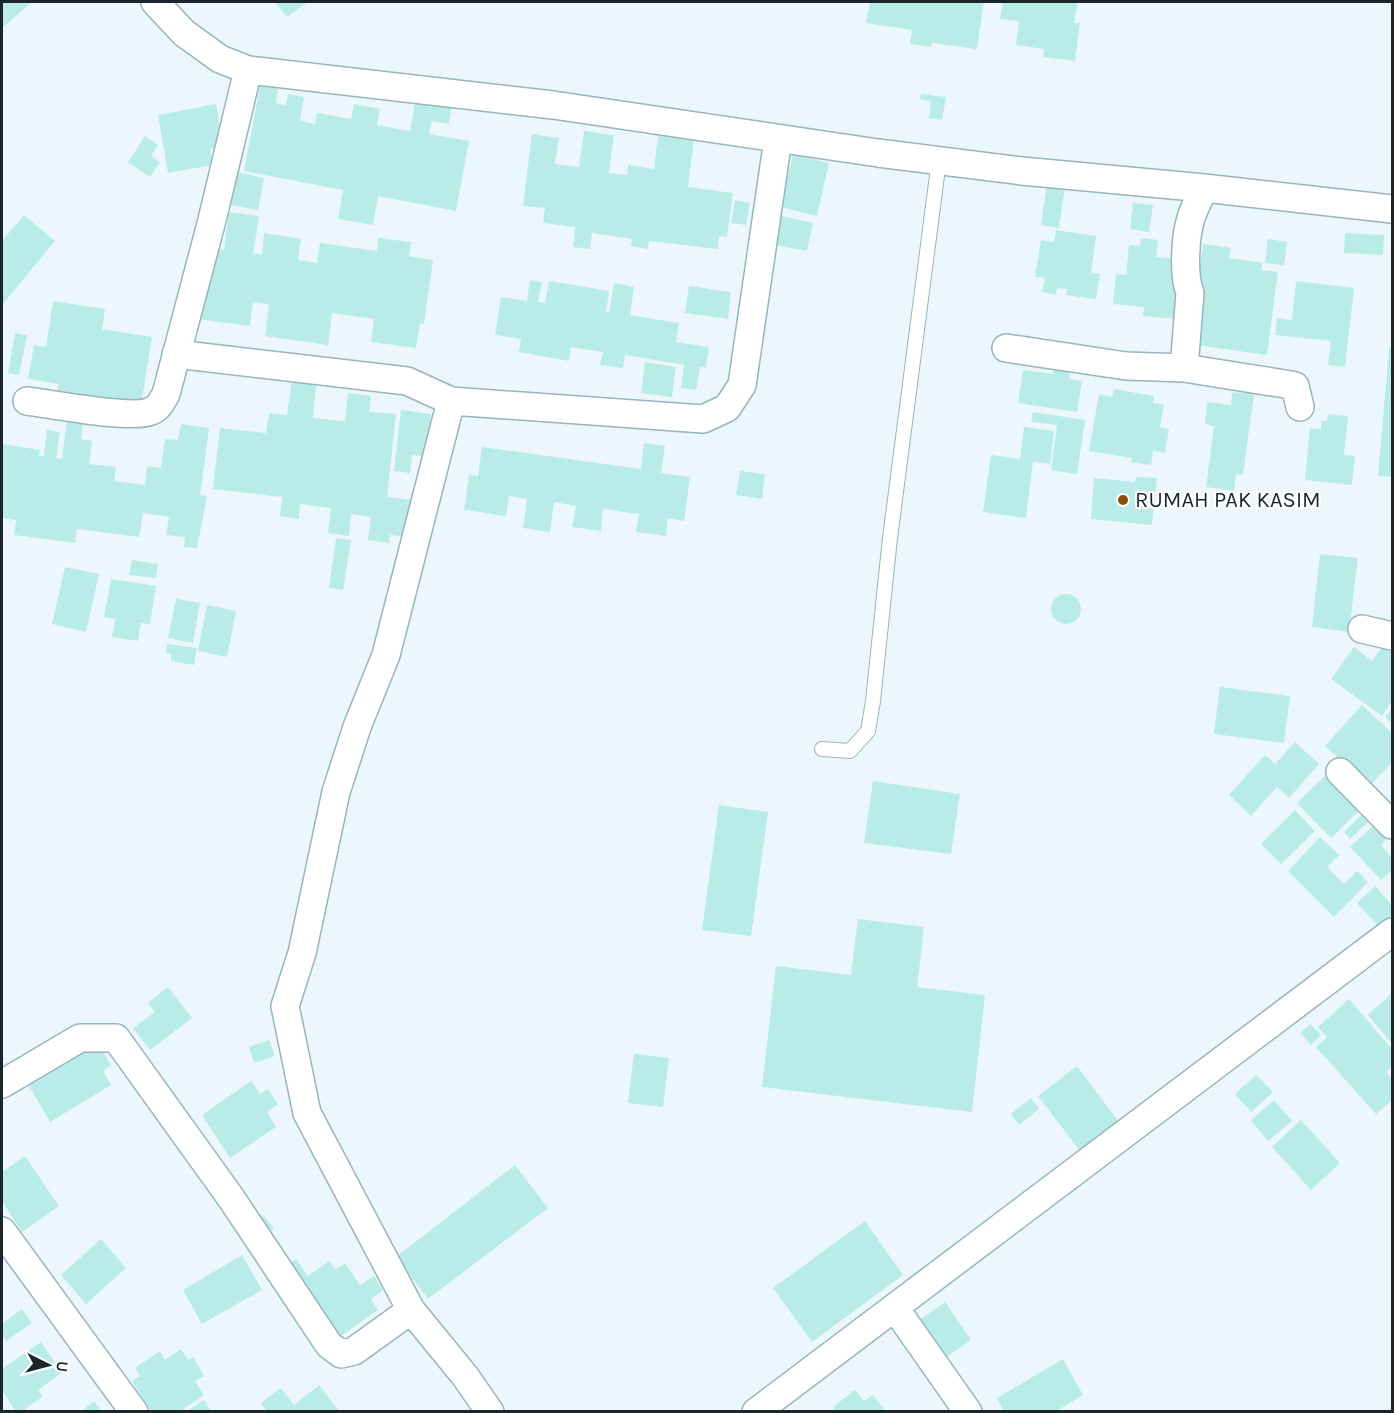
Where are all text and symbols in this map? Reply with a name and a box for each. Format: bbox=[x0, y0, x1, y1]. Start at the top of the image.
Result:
place label: RUMAH PAK KASIM bbox=[1135, 487, 1321, 513]
marker: RUMAH PAK KASIM bbox=[1116, 493, 1130, 507]
north arrow bbox=[18, 1335, 78, 1395]
text: U bbox=[52, 1360, 72, 1373]

